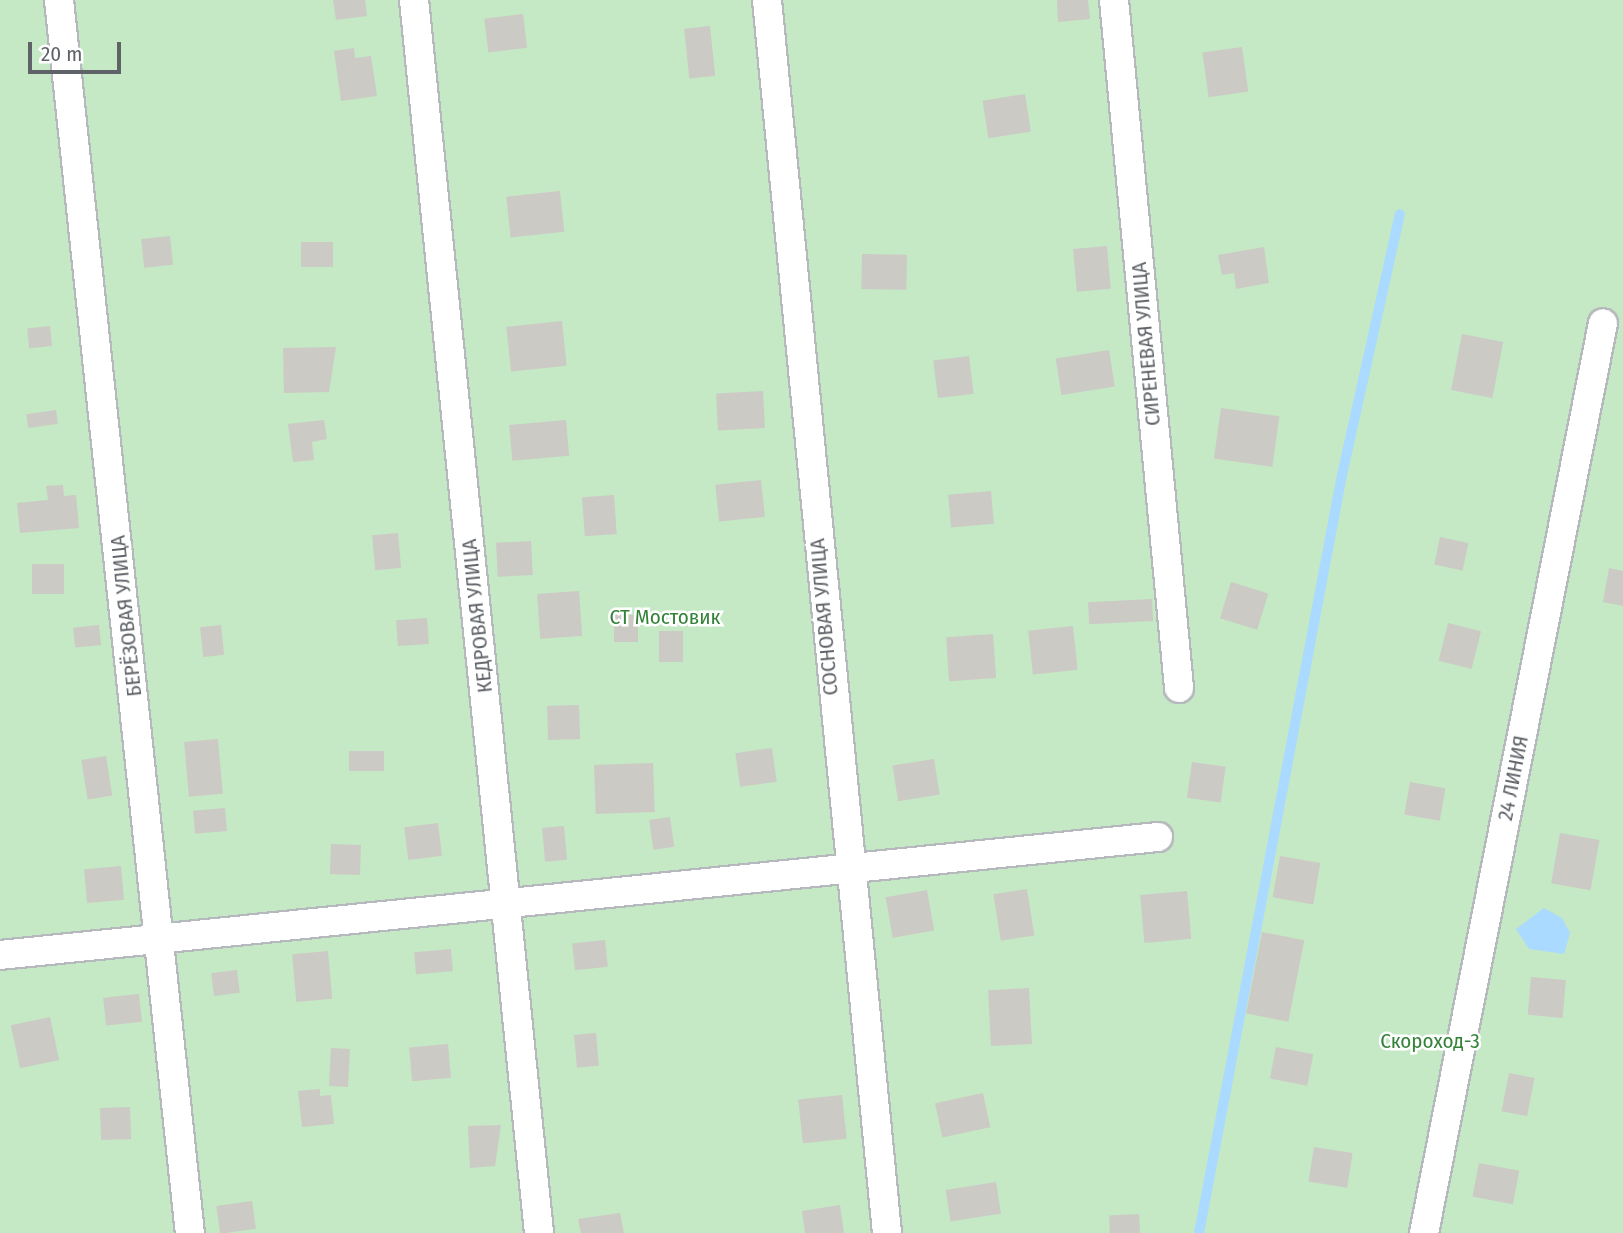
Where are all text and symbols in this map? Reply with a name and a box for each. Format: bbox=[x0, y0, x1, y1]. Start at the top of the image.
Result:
scale bar bbox=[32, 28, 124, 72]
text: 20 m bbox=[41, 41, 82, 67]
street label: СИРЕНЕВАЯ УЛИЦА bbox=[1126, 261, 1166, 427]
street label: БЕРЁЗОВАЯ УЛИЦА bbox=[105, 534, 147, 698]
street label: СОСНОВАЯ УЛИЦА bbox=[805, 537, 843, 697]
street label: КЕДРОВАЯ УЛИЦА bbox=[456, 538, 498, 694]
park label: СТ Мостовик bbox=[610, 604, 720, 630]
street label: 24 ЛИНИЯ bbox=[1492, 733, 1534, 823]
park label: Скороход-3 bbox=[1380, 1028, 1480, 1054]

